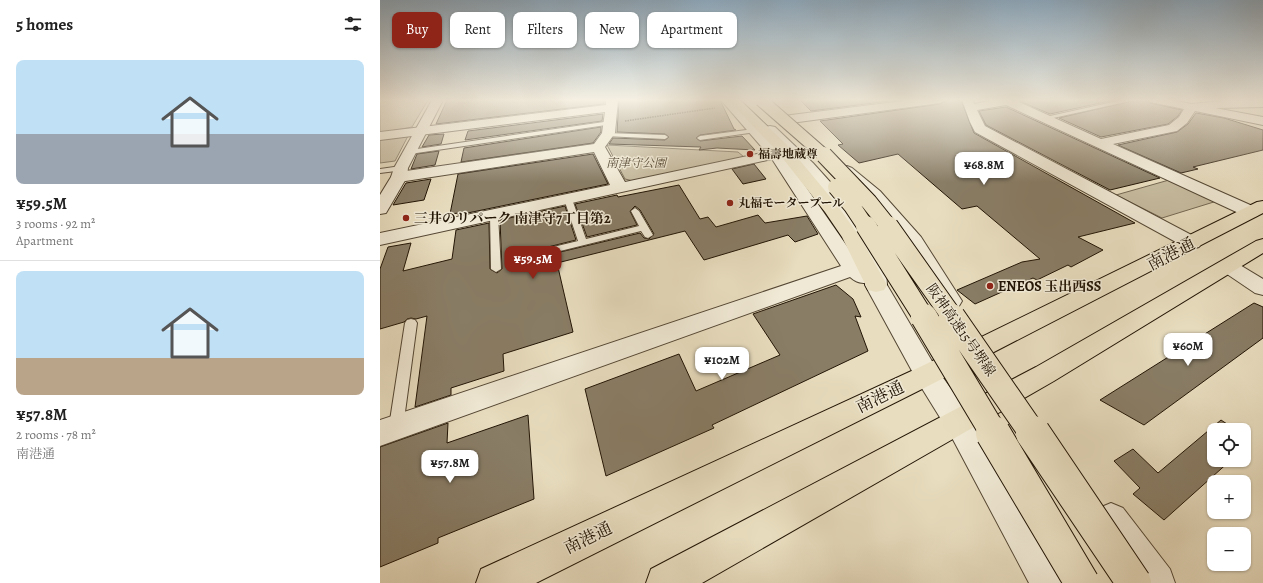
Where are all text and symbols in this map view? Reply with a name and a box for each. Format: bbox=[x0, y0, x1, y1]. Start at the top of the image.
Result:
chip: Buy bbox=[392, 12, 442, 48]
chip: Rent bbox=[450, 12, 505, 48]
chip: Filters bbox=[513, 12, 577, 48]
chip: New bbox=[585, 12, 639, 48]
chip: Apartment bbox=[647, 12, 737, 48]
text: 5 homes bbox=[16, 13, 73, 36]
icon: filters bbox=[342, 13, 364, 35]
icon: home bbox=[154, 86, 226, 158]
place label: 福壽地蔵尊 bbox=[758, 146, 818, 162]
marker: 福壽地蔵尊 bbox=[745, 149, 755, 159]
pin: ¥68.8M bbox=[951, 152, 1017, 186]
park label: 南津守公園 bbox=[606, 155, 668, 171]
text: ¥68.8M bbox=[964, 156, 1004, 173]
text: ¥59.5M bbox=[16, 192, 67, 215]
place label: 丸福モータープール bbox=[738, 195, 844, 211]
marker: 丸福モータープール bbox=[725, 198, 735, 208]
place label: 三井のリパーク 南津守7丁目第2 bbox=[414, 209, 611, 228]
marker: 三井のリパーク 南津守7丁目第2 bbox=[401, 213, 411, 223]
text: 3 rooms · 92 m² bbox=[16, 215, 95, 232]
text: Apartment bbox=[16, 232, 74, 249]
street label: 南港通 bbox=[1143, 232, 1199, 276]
pin: ¥59.5M bbox=[500, 246, 566, 280]
text: ¥59.5M bbox=[513, 250, 553, 267]
place label: ENEOS 玉出西SS bbox=[998, 277, 1101, 296]
street label: 阪神高速15号堺線 bbox=[922, 280, 1000, 380]
marker: ENEOS 玉出西SS bbox=[985, 281, 995, 291]
icon: home bbox=[154, 297, 226, 369]
pin: ¥60M bbox=[1164, 333, 1212, 367]
text: ¥60M bbox=[1172, 337, 1204, 354]
pin: ¥102M bbox=[694, 347, 750, 381]
text: ¥102M bbox=[704, 351, 740, 368]
street label: 南港通 bbox=[852, 375, 908, 419]
text: ¥57.8M bbox=[16, 403, 67, 426]
map controls bbox=[1207, 423, 1251, 571]
button: locate bbox=[1207, 423, 1251, 467]
text: 2 rooms · 78 m² bbox=[16, 426, 96, 443]
text: 南港通 bbox=[16, 445, 55, 462]
pin: ¥57.8M bbox=[417, 450, 483, 484]
text: ¥57.8M bbox=[430, 454, 470, 471]
button: + bbox=[1207, 475, 1251, 519]
street label: 南港通 bbox=[560, 516, 616, 560]
button: − bbox=[1207, 527, 1251, 571]

